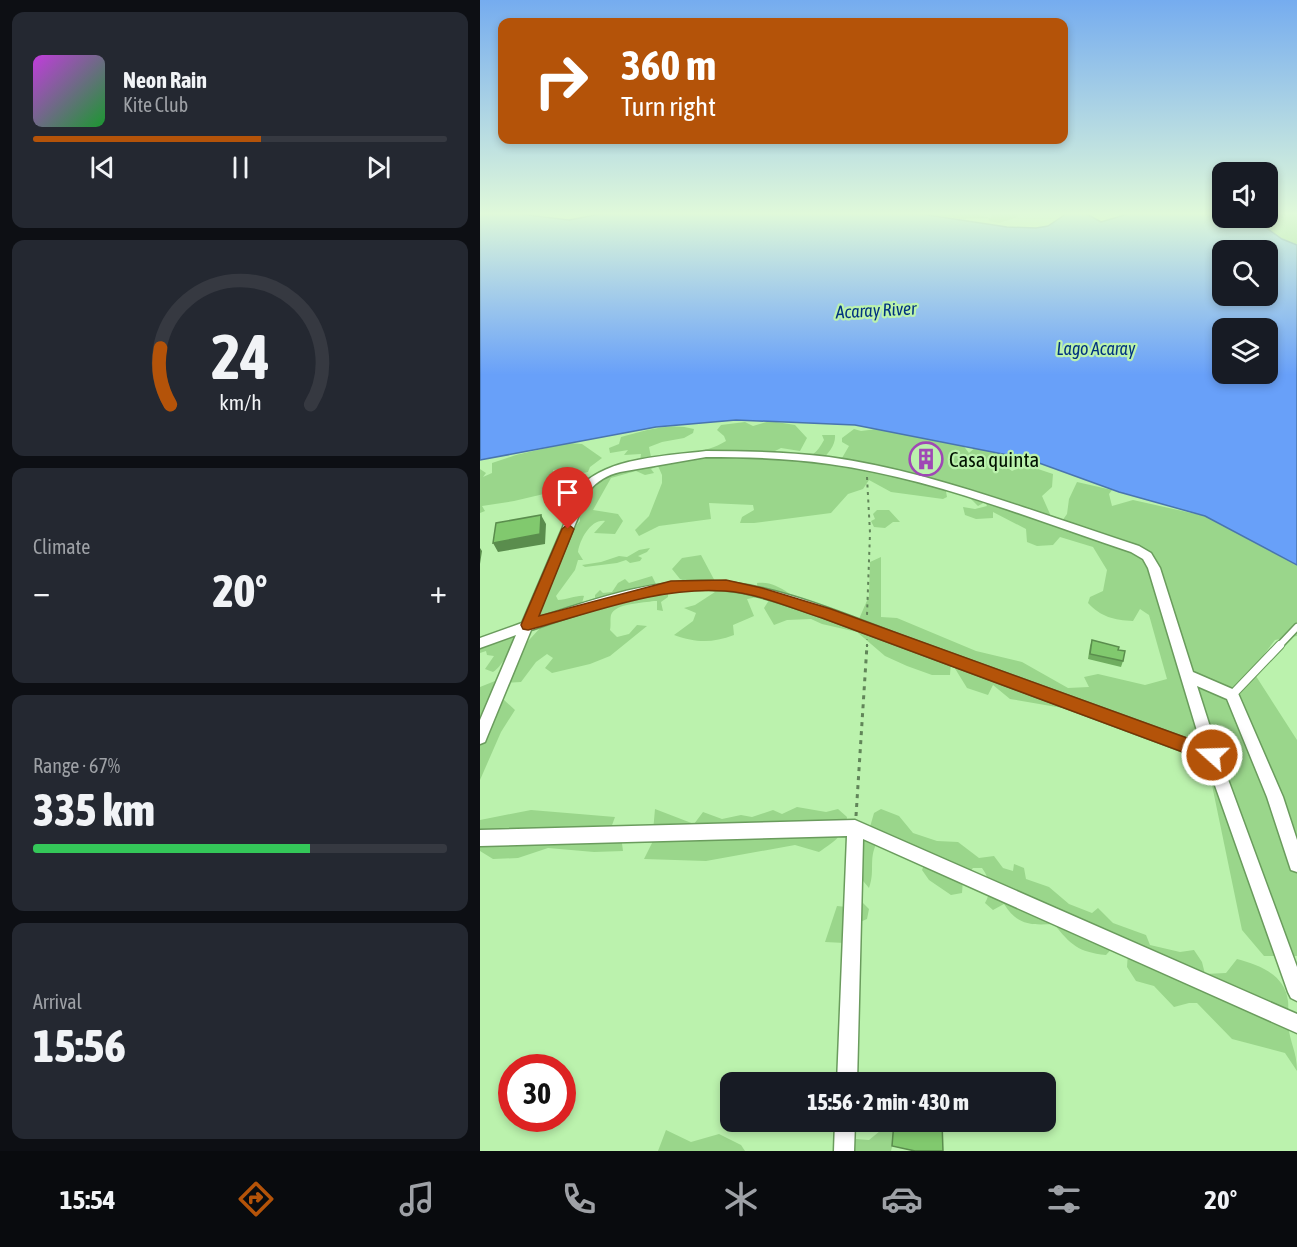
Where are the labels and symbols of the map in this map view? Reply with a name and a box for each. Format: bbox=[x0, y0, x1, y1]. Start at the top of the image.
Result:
water label: Acaray River bbox=[834, 297, 918, 323]
water label: Lago Acaray bbox=[1057, 338, 1136, 359]
building icon: Casa quinta bbox=[908, 441, 944, 477]
place label: Casa quinta bbox=[949, 447, 1039, 471]
pin bbox=[542, 467, 593, 529]
position arrow bbox=[1180, 723, 1244, 787]
speed limit sign: 30 bbox=[498, 1054, 576, 1132]

